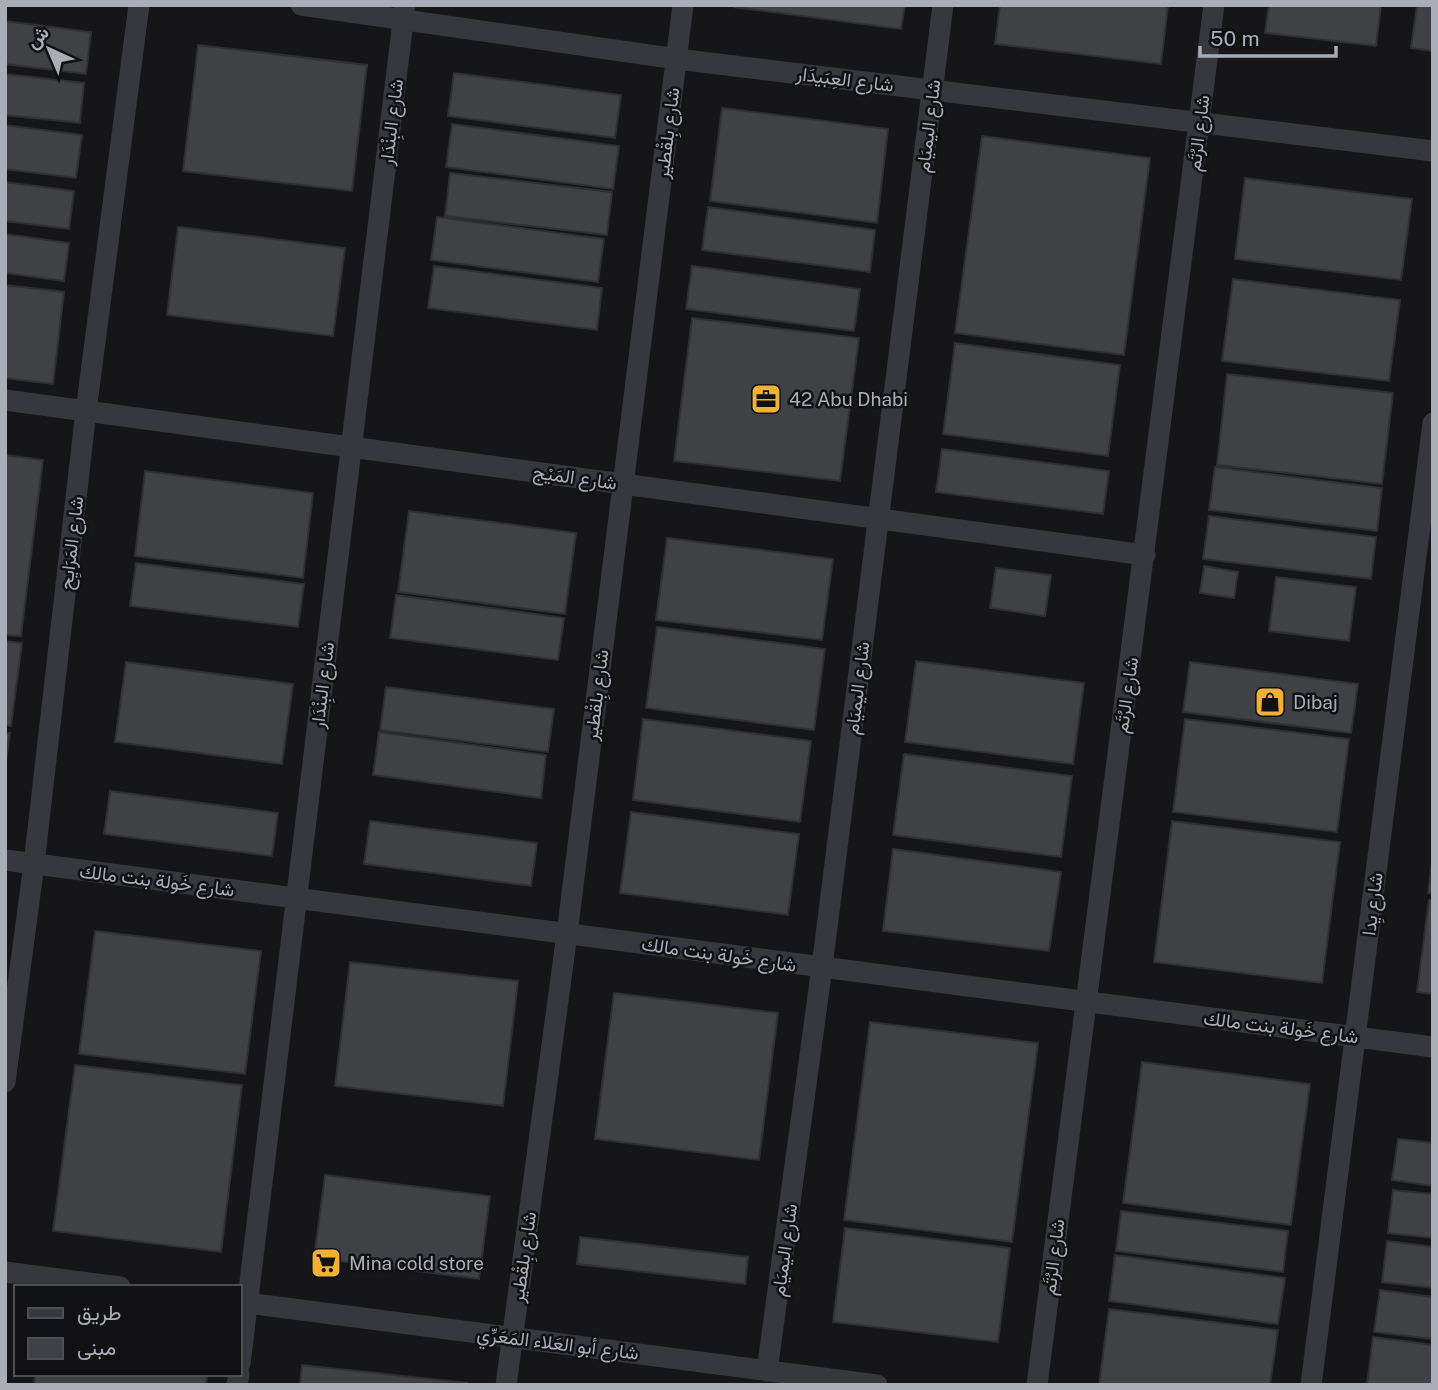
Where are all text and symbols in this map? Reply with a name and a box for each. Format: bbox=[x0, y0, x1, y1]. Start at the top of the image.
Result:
north arrow bbox=[14, 14, 84, 84]
scale bar bbox=[1200, 14, 1336, 58]
text: ش bbox=[21, 21, 54, 53]
text: 50 m bbox=[1210, 26, 1260, 51]
street label: شارع العِبَيدَار bbox=[794, 62, 895, 98]
street label: شارع البِنْدَار bbox=[375, 78, 411, 168]
street label: شارع اليميَام bbox=[911, 78, 947, 174]
street label: شارع بِلقْطير bbox=[650, 86, 688, 181]
street label: شارع الرُتَم bbox=[1182, 94, 1216, 173]
office icon: 42 Abu Dhabi bbox=[749, 382, 783, 416]
place label: 42 Abu Dhabi bbox=[789, 388, 908, 410]
street label: شارع المَيْج bbox=[531, 460, 618, 497]
street label: شارع المَرَايِح bbox=[54, 495, 92, 592]
street label: شارع اليميَام bbox=[840, 640, 876, 736]
street label: شارع البِنْدَار bbox=[306, 641, 342, 731]
street label: شارع بِلقْطير bbox=[579, 648, 617, 743]
street label: شارع الرُتَم bbox=[1110, 656, 1144, 735]
shop icon: Dibaj bbox=[1253, 685, 1287, 719]
place label: Dibaj bbox=[1293, 691, 1338, 713]
street label: شارع خَولة بنت مالك bbox=[78, 860, 236, 902]
street label: شارع يِدا bbox=[1357, 871, 1391, 937]
street label: شارع خَولة بنت مالك bbox=[640, 932, 798, 978]
street label: شارع خَولة بنت مالك bbox=[1202, 1007, 1360, 1049]
street label: شارع اليميَام bbox=[767, 1202, 803, 1298]
street label: شارع بِلقْطير bbox=[506, 1210, 544, 1305]
street label: شارع الرُتَم bbox=[1037, 1218, 1071, 1297]
supermarket icon: Mina cold store bbox=[309, 1246, 343, 1280]
place label: Mina cold store bbox=[349, 1252, 484, 1274]
legend bbox=[14, 1285, 242, 1376]
text: طريق bbox=[77, 1300, 122, 1326]
street label: شارع أبو العَلاء المَعَرِّي bbox=[475, 1322, 640, 1369]
text: مبنى bbox=[77, 1335, 116, 1360]

